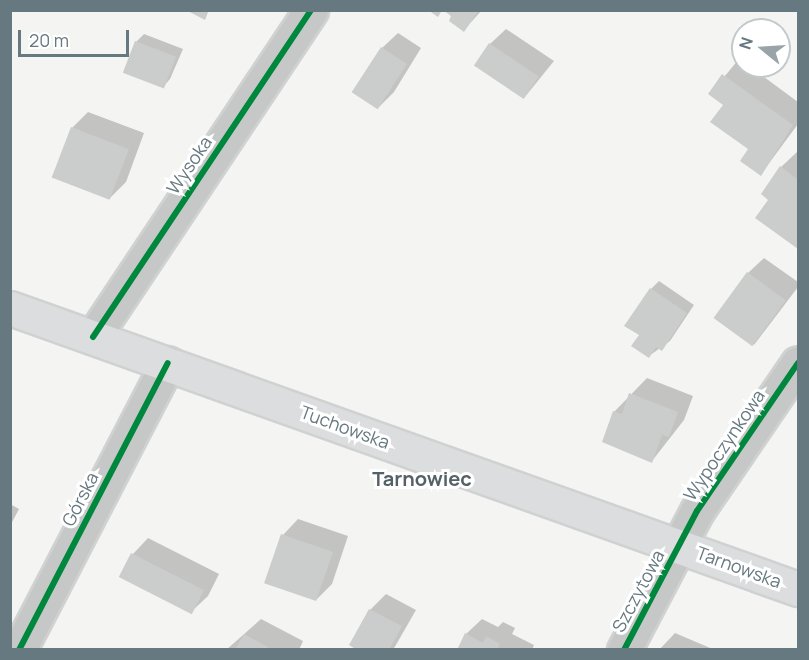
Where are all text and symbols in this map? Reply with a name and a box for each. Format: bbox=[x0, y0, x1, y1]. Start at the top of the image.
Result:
scale bar bbox=[21, 18, 132, 56]
north arrow bbox=[731, 18, 791, 78]
text: 20 m bbox=[29, 28, 69, 52]
text: N bbox=[734, 34, 758, 52]
street label: Wysoka bbox=[162, 132, 216, 198]
street label: Wypoczynkowa bbox=[679, 385, 769, 505]
street label: Tuchowska bbox=[297, 401, 393, 453]
district label: Tarnowiec bbox=[372, 466, 472, 490]
street label: Górska bbox=[57, 468, 103, 530]
street label: Tarnowska bbox=[694, 542, 784, 592]
street label: Szczytowa bbox=[607, 546, 669, 636]

